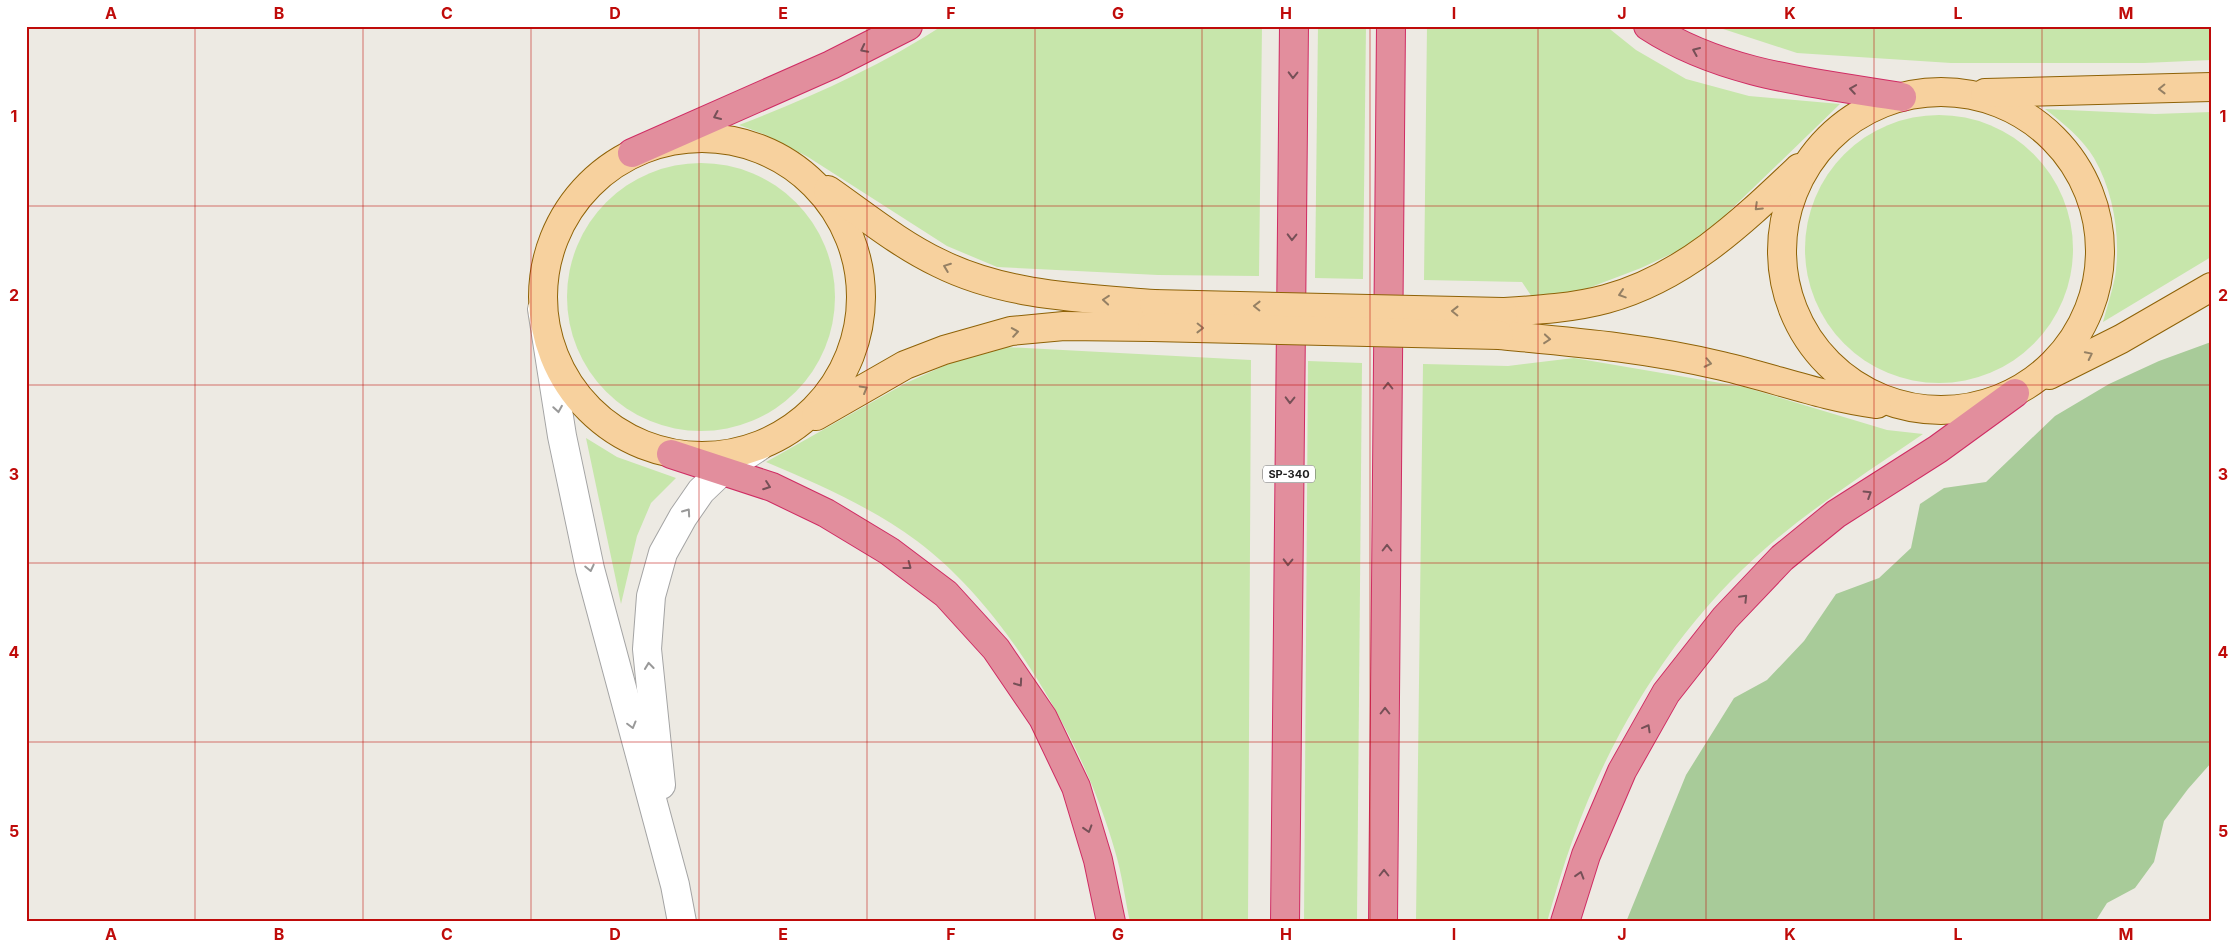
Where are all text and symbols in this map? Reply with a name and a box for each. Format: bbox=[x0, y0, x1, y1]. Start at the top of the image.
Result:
text: A bbox=[105, 3, 117, 23]
text: B bbox=[274, 3, 284, 23]
text: C bbox=[441, 3, 453, 23]
text: D bbox=[609, 3, 621, 23]
text: E bbox=[778, 3, 788, 23]
text: F bbox=[946, 3, 956, 23]
text: G bbox=[1112, 3, 1124, 23]
text: H bbox=[1280, 3, 1292, 23]
text: I bbox=[1452, 3, 1456, 23]
text: J bbox=[1617, 3, 1627, 23]
text: K bbox=[1784, 3, 1796, 23]
text: L bbox=[1953, 3, 1963, 23]
text: M bbox=[2119, 3, 2133, 23]
one-way arrow bbox=[861, 43, 870, 53]
one-way arrow bbox=[1692, 47, 1701, 58]
one-way arrow bbox=[1288, 72, 1298, 79]
one-way arrow bbox=[2158, 84, 2166, 94]
one-way arrow bbox=[1849, 85, 1858, 95]
text: 1 bbox=[11, 106, 17, 126]
text: 1 bbox=[2220, 106, 2226, 126]
one-way arrow bbox=[713, 110, 722, 120]
one-way arrow bbox=[1754, 201, 1763, 210]
one-way arrow bbox=[1287, 234, 1297, 242]
one-way arrow bbox=[944, 263, 952, 273]
text: 2 bbox=[9, 285, 19, 305]
text: 2 bbox=[2218, 285, 2228, 305]
one-way arrow bbox=[1618, 288, 1627, 298]
one-way arrow bbox=[1101, 294, 1109, 305]
one-way arrow bbox=[1253, 301, 1261, 312]
one-way arrow bbox=[1450, 306, 1458, 316]
one-way arrow bbox=[1197, 323, 1205, 333]
one-way arrow bbox=[1010, 327, 1019, 337]
one-way arrow bbox=[1543, 334, 1551, 345]
one-way arrow bbox=[2084, 351, 2093, 361]
one-way arrow bbox=[1703, 357, 1712, 368]
one-way arrow bbox=[1383, 381, 1393, 389]
one-way arrow bbox=[858, 385, 867, 395]
one-way arrow bbox=[1285, 396, 1295, 404]
one-way arrow bbox=[552, 405, 563, 413]
text: 3 bbox=[9, 464, 19, 484]
text: 3 bbox=[2218, 464, 2228, 484]
road number: SP-340 bbox=[1263, 466, 1315, 482]
one-way arrow bbox=[762, 480, 771, 490]
one-way arrow bbox=[1862, 491, 1871, 500]
one-way arrow bbox=[681, 508, 690, 517]
one-way arrow bbox=[1381, 544, 1392, 552]
one-way arrow bbox=[1283, 559, 1294, 567]
one-way arrow bbox=[902, 560, 911, 568]
one-way arrow bbox=[584, 564, 595, 573]
one-way arrow bbox=[1738, 595, 1747, 604]
text: 4 bbox=[9, 642, 20, 662]
text: 4 bbox=[2218, 642, 2229, 662]
one-way arrow bbox=[644, 661, 655, 669]
one-way arrow bbox=[1013, 677, 1022, 686]
one-way arrow bbox=[1380, 706, 1390, 714]
one-way arrow bbox=[626, 721, 636, 729]
one-way arrow bbox=[1640, 724, 1650, 733]
text: 5 bbox=[9, 821, 19, 841]
text: 5 bbox=[2218, 821, 2228, 841]
one-way arrow bbox=[1083, 824, 1093, 832]
one-way arrow bbox=[1379, 869, 1389, 876]
one-way arrow bbox=[1574, 872, 1584, 880]
text: A bbox=[105, 924, 117, 944]
text: B bbox=[274, 924, 284, 944]
text: C bbox=[441, 924, 453, 944]
text: D bbox=[609, 924, 621, 944]
text: E bbox=[778, 924, 788, 944]
text: F bbox=[946, 924, 956, 944]
text: G bbox=[1112, 924, 1124, 944]
text: H bbox=[1280, 924, 1292, 944]
text: I bbox=[1452, 924, 1456, 944]
text: J bbox=[1617, 924, 1627, 944]
text: K bbox=[1784, 924, 1796, 944]
text: L bbox=[1953, 924, 1963, 944]
text: M bbox=[2119, 924, 2133, 944]

